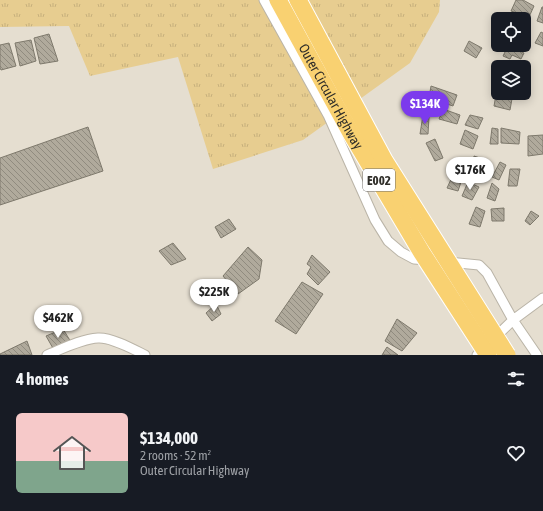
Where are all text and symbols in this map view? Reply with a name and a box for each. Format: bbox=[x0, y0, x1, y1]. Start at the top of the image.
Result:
map controls bbox=[491, 12, 531, 100]
button: locate bbox=[491, 12, 531, 52]
street label: Outer Circular Highway bbox=[296, 41, 367, 152]
button: layers bbox=[491, 60, 531, 100]
pin: $134K bbox=[397, 91, 453, 125]
text: $134K bbox=[410, 96, 440, 111]
pin: $176K bbox=[442, 157, 498, 191]
text: $176K bbox=[455, 162, 485, 177]
road number: E002 bbox=[363, 169, 395, 191]
pin: $225K bbox=[186, 279, 242, 313]
text: $225K bbox=[199, 284, 229, 299]
pin: $462K bbox=[30, 305, 86, 339]
text: $462K bbox=[43, 310, 73, 325]
icon: filters bbox=[505, 368, 527, 390]
text: 4 homes bbox=[16, 369, 69, 389]
text: $134,000 bbox=[140, 428, 198, 448]
icon: home bbox=[48, 429, 96, 477]
icon: heart bbox=[505, 442, 527, 464]
text: 2 rooms · 52 m² bbox=[140, 448, 211, 463]
text: Outer Circular Highway bbox=[140, 463, 249, 478]

